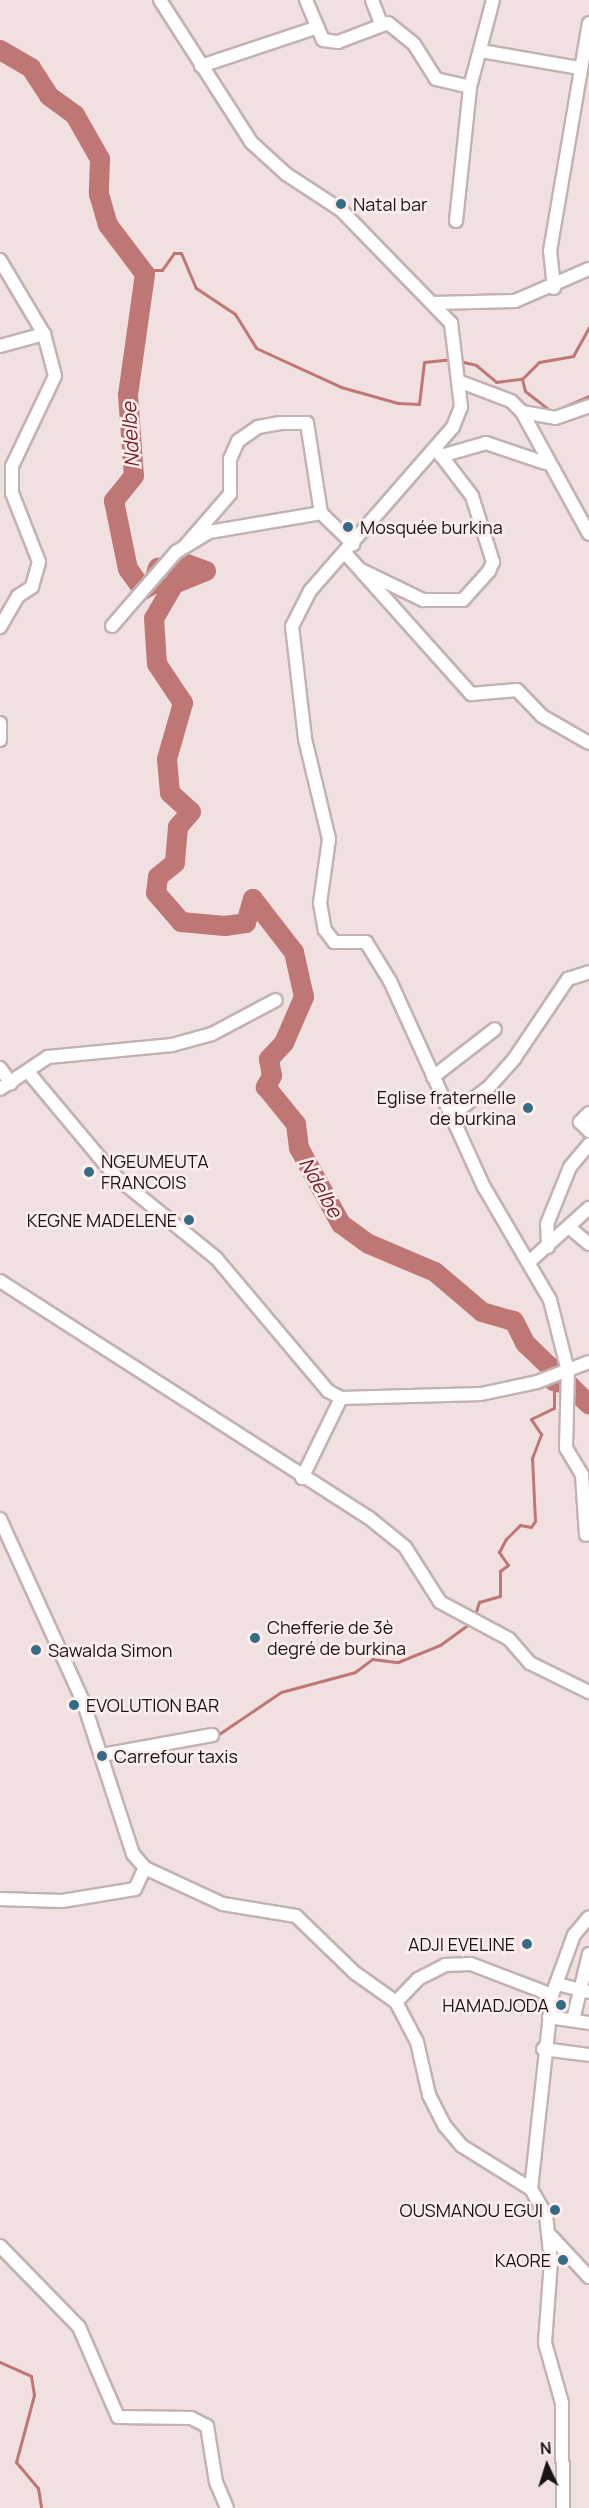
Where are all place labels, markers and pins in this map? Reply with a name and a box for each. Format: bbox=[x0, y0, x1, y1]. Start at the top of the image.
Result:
place label: Natal bar bbox=[353, 193, 427, 215]
marker: Natal bar bbox=[334, 197, 348, 211]
place label: Mosquée burkina bbox=[360, 516, 503, 538]
marker: Mosquée burkina bbox=[341, 520, 355, 534]
place label: Eglise fraternelle de burkina bbox=[377, 1087, 516, 1130]
marker: Eglise fraternelle de burkina bbox=[521, 1101, 535, 1115]
place label: NGEUMEUTA FRANCOIS bbox=[101, 1151, 209, 1194]
marker: NGEUMEUTA FRANCOIS bbox=[82, 1165, 96, 1179]
place label: KEGNE MADELENE bbox=[27, 1209, 177, 1231]
marker: KEGNE MADELENE bbox=[182, 1213, 196, 1227]
place label: Chefferie de 3è degré de burkina bbox=[267, 1617, 406, 1660]
marker: Chefferie de 3è degré de burkina bbox=[248, 1631, 262, 1645]
place label: Sawalda Simon bbox=[48, 1639, 172, 1661]
marker: Sawalda Simon bbox=[29, 1643, 43, 1657]
place label: EVOLUTION BAR bbox=[86, 1694, 219, 1716]
marker: EVOLUTION BAR bbox=[67, 1698, 81, 1712]
place label: Carrefour taxis bbox=[114, 1745, 238, 1767]
marker: Carrefour taxis bbox=[95, 1749, 109, 1763]
place label: ADJI EVELINE bbox=[408, 1933, 515, 1955]
marker: ADJI EVELINE bbox=[520, 1937, 534, 1951]
place label: HAMADJODA bbox=[442, 1994, 549, 2016]
marker: HAMADJODA bbox=[554, 1998, 568, 2012]
place label: OUSMANOU EGUI bbox=[399, 2199, 543, 2221]
marker: OUSMANOU EGUI bbox=[548, 2203, 562, 2217]
place label: KAORE bbox=[495, 2249, 551, 2271]
marker: KAORE bbox=[556, 2253, 570, 2267]

